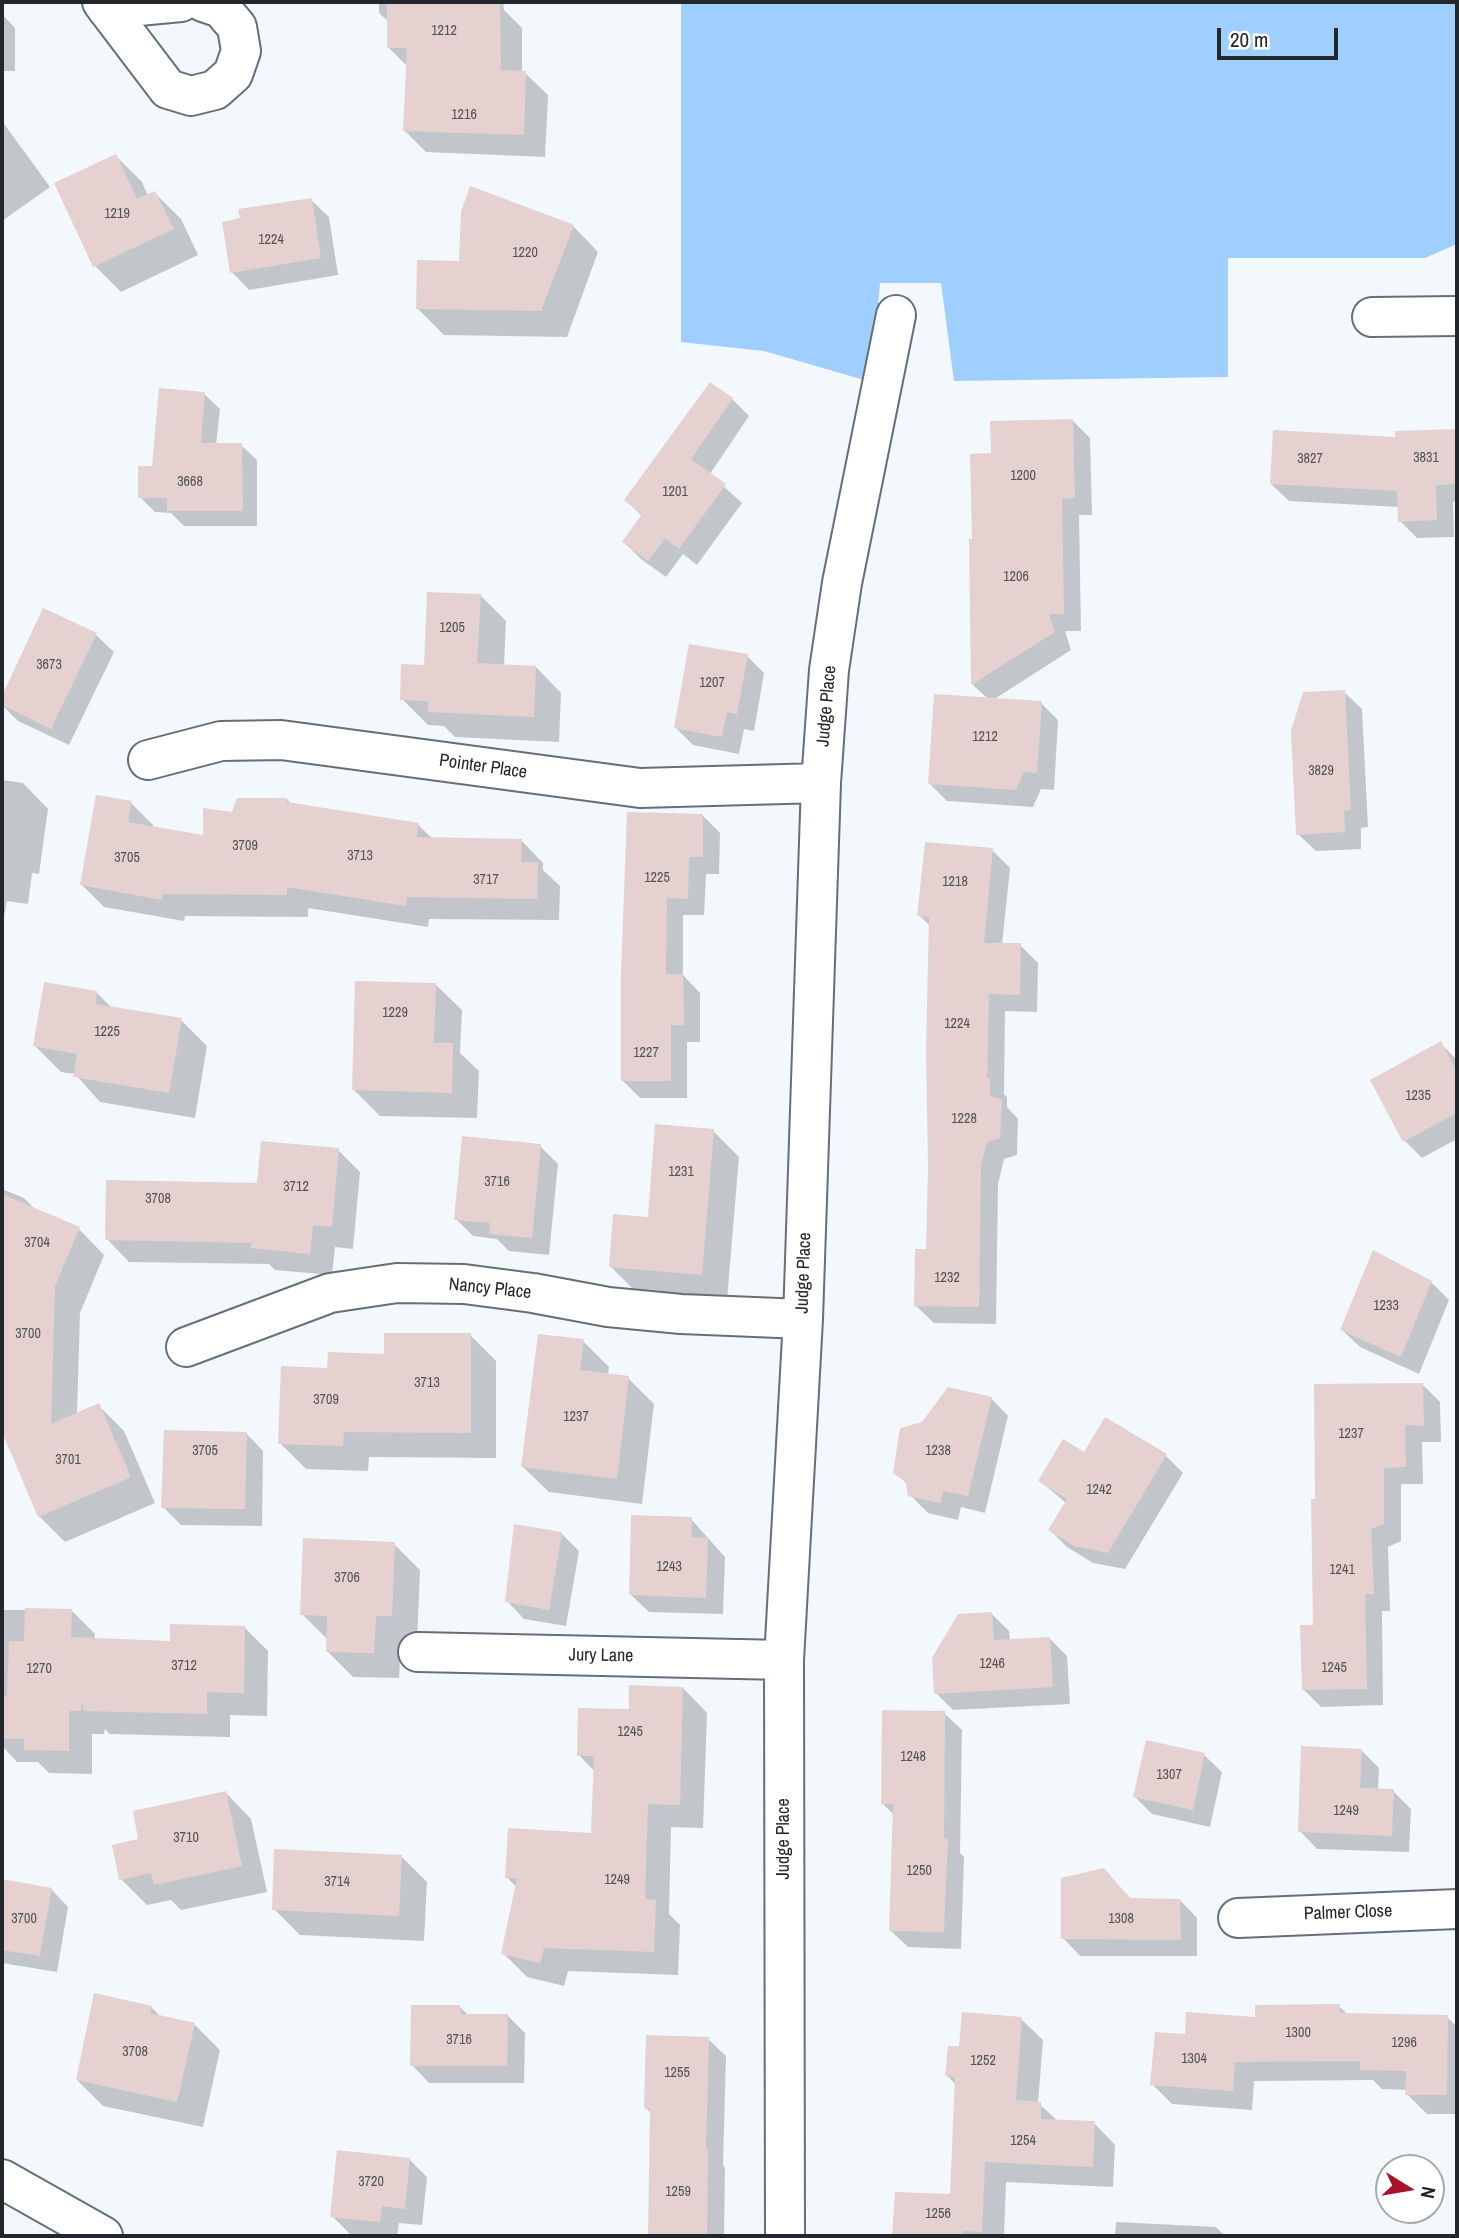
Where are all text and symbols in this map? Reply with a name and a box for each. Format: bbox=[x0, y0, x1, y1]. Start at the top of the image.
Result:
scale bar bbox=[1221, 14, 1342, 58]
house number: 1212 bbox=[431, 23, 457, 39]
text: 20 m bbox=[1230, 25, 1268, 54]
house number: 1216 bbox=[451, 107, 477, 123]
house number: 1219 bbox=[104, 206, 130, 222]
house number: 1224 bbox=[258, 232, 284, 248]
house number: 1220 bbox=[512, 245, 538, 261]
house number: 3831 bbox=[1413, 450, 1439, 466]
house number: 3827 bbox=[1297, 451, 1323, 467]
house number: 1200 bbox=[1010, 468, 1036, 484]
house number: 3668 bbox=[177, 474, 203, 490]
house number: 1201 bbox=[662, 484, 688, 500]
house number: 1206 bbox=[1003, 569, 1029, 585]
house number: 1205 bbox=[439, 620, 465, 636]
house number: 3673 bbox=[36, 657, 62, 673]
street label: Judge Place bbox=[813, 665, 841, 747]
house number: 1207 bbox=[699, 675, 725, 691]
house number: 1212 bbox=[972, 729, 998, 745]
street label: Pointer Place bbox=[438, 750, 528, 784]
house number: 3829 bbox=[1308, 763, 1334, 779]
house number: 3709 bbox=[232, 838, 258, 854]
house number: 3713 bbox=[347, 848, 373, 864]
house number: 3705 bbox=[114, 850, 140, 866]
house number: 1225 bbox=[644, 870, 670, 886]
house number: 3717 bbox=[473, 872, 499, 888]
house number: 1218 bbox=[942, 874, 968, 890]
house number: 1229 bbox=[382, 1005, 408, 1021]
house number: 1224 bbox=[944, 1016, 970, 1032]
house number: 1225 bbox=[94, 1024, 120, 1040]
house number: 1227 bbox=[633, 1045, 659, 1061]
house number: 1235 bbox=[1405, 1088, 1431, 1104]
house number: 1228 bbox=[951, 1111, 977, 1127]
house number: 1231 bbox=[668, 1164, 694, 1180]
house number: 3716 bbox=[484, 1174, 510, 1190]
house number: 3712 bbox=[283, 1179, 309, 1195]
house number: 3708 bbox=[145, 1191, 171, 1207]
street label: Judge Place bbox=[792, 1232, 816, 1314]
house number: 3704 bbox=[24, 1235, 50, 1251]
house number: 1232 bbox=[934, 1270, 960, 1286]
street label: Nancy Place bbox=[448, 1274, 532, 1304]
house number: 1233 bbox=[1373, 1298, 1399, 1314]
house number: 3700 bbox=[15, 1326, 41, 1342]
house number: 3713 bbox=[414, 1375, 440, 1391]
house number: 3709 bbox=[313, 1392, 339, 1408]
house number: 1237 bbox=[563, 1409, 589, 1425]
house number: 1237 bbox=[1338, 1426, 1364, 1442]
house number: 3705 bbox=[192, 1443, 218, 1459]
house number: 1238 bbox=[925, 1443, 951, 1459]
house number: 3701 bbox=[55, 1452, 81, 1468]
house number: 1242 bbox=[1086, 1482, 1112, 1498]
house number: 1243 bbox=[656, 1559, 682, 1575]
house number: 1241 bbox=[1329, 1562, 1355, 1578]
house number: 3706 bbox=[334, 1570, 360, 1586]
street label: Jury Lane bbox=[568, 1645, 634, 1667]
house number: 1246 bbox=[979, 1656, 1005, 1672]
house number: 3712 bbox=[171, 1658, 197, 1674]
house number: 1245 bbox=[1321, 1660, 1347, 1676]
house number: 1270 bbox=[26, 1661, 52, 1677]
house number: 1245 bbox=[617, 1724, 643, 1740]
house number: 1248 bbox=[900, 1749, 926, 1765]
house number: 1307 bbox=[1156, 1767, 1182, 1783]
street label: Judge Place bbox=[773, 1798, 795, 1880]
house number: 1249 bbox=[1333, 1803, 1359, 1819]
house number: 3710 bbox=[173, 1830, 199, 1846]
house number: 1250 bbox=[906, 1863, 932, 1879]
house number: 1249 bbox=[604, 1872, 630, 1888]
house number: 3714 bbox=[324, 1874, 350, 1890]
street label: Palmer Close bbox=[1303, 1901, 1393, 1925]
house number: 3700 bbox=[11, 1911, 37, 1927]
house number: 1308 bbox=[1108, 1911, 1134, 1927]
house number: 1300 bbox=[1285, 2025, 1311, 2041]
house number: 3716 bbox=[446, 2032, 472, 2048]
house number: 1296 bbox=[1391, 2035, 1417, 2051]
house number: 3708 bbox=[122, 2044, 148, 2060]
house number: 1304 bbox=[1181, 2051, 1207, 2067]
house number: 1252 bbox=[970, 2053, 996, 2069]
house number: 1255 bbox=[664, 2065, 690, 2081]
house number: 1254 bbox=[1010, 2133, 1036, 2149]
north arrow bbox=[1375, 2154, 1445, 2224]
house number: 3720 bbox=[358, 2174, 384, 2190]
house number: 1259 bbox=[665, 2184, 691, 2200]
text: N bbox=[1415, 2185, 1442, 2201]
house number: 1256 bbox=[925, 2206, 951, 2222]

